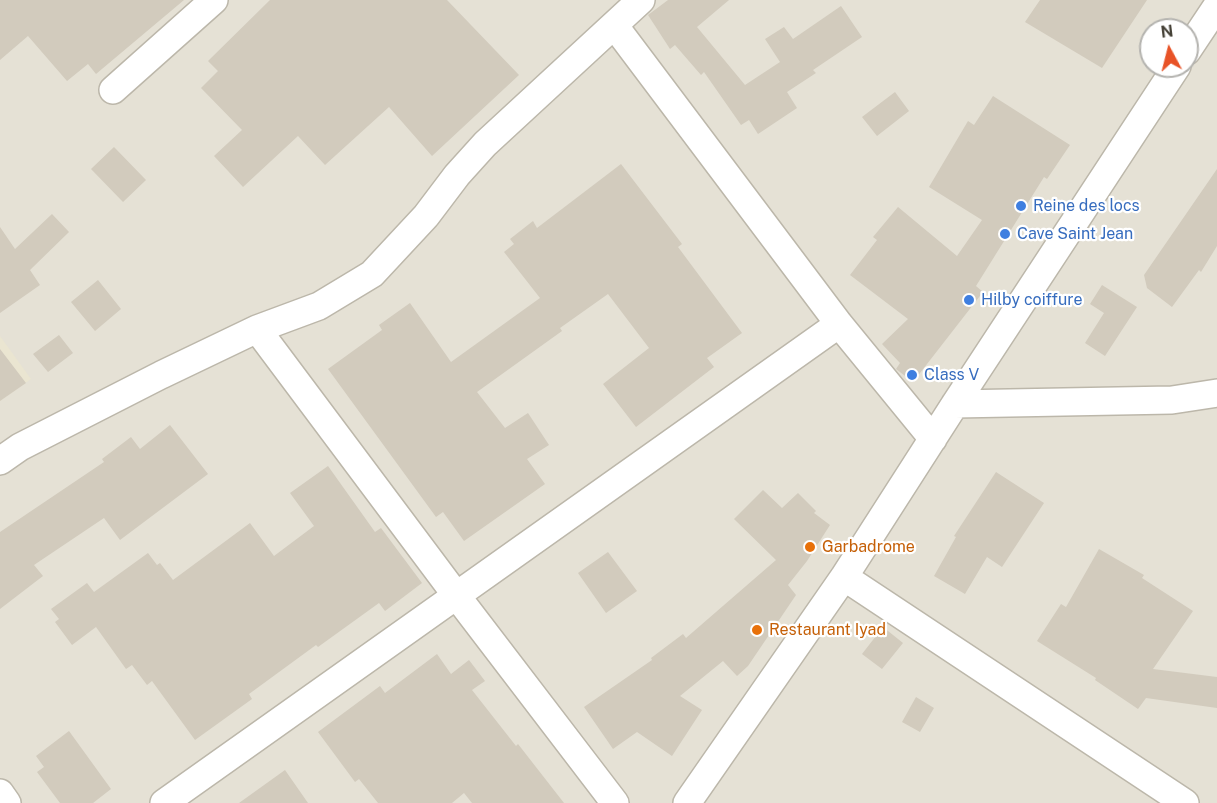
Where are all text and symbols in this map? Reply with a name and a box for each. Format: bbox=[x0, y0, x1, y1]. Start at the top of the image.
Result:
north arrow bbox=[1139, 18, 1199, 78]
text: N bbox=[1160, 21, 1174, 42]
place label: Reine des locs bbox=[1033, 196, 1140, 216]
marker: Reine des locs bbox=[1014, 199, 1028, 213]
place label: Cave Saint Jean bbox=[1017, 224, 1133, 244]
marker: Cave Saint Jean bbox=[998, 227, 1012, 241]
place label: Hilby coiffure bbox=[981, 290, 1082, 310]
marker: Hilby coiffure bbox=[962, 293, 976, 307]
place label: Class V bbox=[924, 365, 979, 385]
marker: Class V bbox=[905, 368, 919, 382]
place label: Garbadrome bbox=[822, 537, 915, 557]
marker: Garbadrome bbox=[803, 540, 817, 554]
place label: Restaurant Iyad bbox=[769, 620, 886, 640]
marker: Restaurant Iyad bbox=[750, 623, 764, 637]

